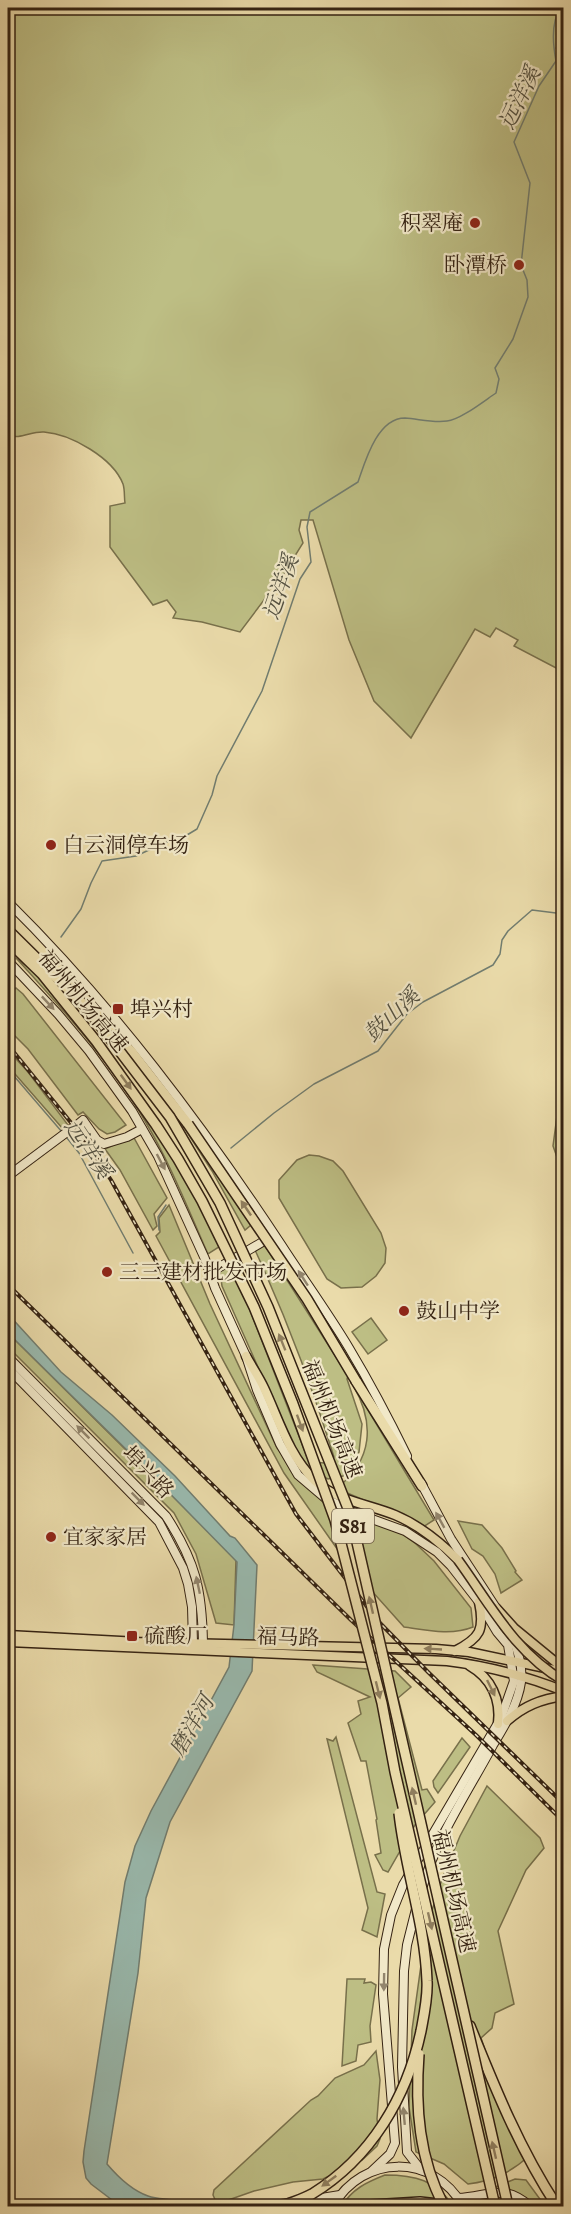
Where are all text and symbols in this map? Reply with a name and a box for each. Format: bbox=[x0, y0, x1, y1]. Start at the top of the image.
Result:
water label: 远洋溪 bbox=[492, 60, 549, 134]
place label: 积翠庵 bbox=[400, 209, 463, 237]
marker: 积翠庵 bbox=[468, 216, 482, 230]
place label: 卧潭桥 bbox=[444, 251, 507, 279]
marker: 卧潭桥 bbox=[512, 258, 526, 272]
water label: 远洋溪 bbox=[256, 549, 307, 623]
place label: 白云洞停车场 bbox=[63, 831, 189, 859]
marker: 白云洞停车场 bbox=[44, 838, 58, 852]
street label: 福州机场高速 bbox=[32, 944, 134, 1058]
water label: 鼓山溪 bbox=[358, 980, 428, 1048]
place label: 埠兴村 bbox=[130, 995, 193, 1023]
one-way arrow bbox=[41, 996, 55, 1011]
marker: 埠兴村 bbox=[111, 1002, 125, 1016]
one-way arrow bbox=[120, 1073, 132, 1089]
water label: 远洋溪 bbox=[57, 1113, 120, 1186]
one-way arrow bbox=[156, 1153, 166, 1170]
one-way arrow bbox=[241, 1200, 252, 1216]
place label: 三三建材批发市场 bbox=[119, 1258, 287, 1286]
marker: 三三建材批发市场 bbox=[100, 1265, 114, 1279]
one-way arrow bbox=[298, 1270, 309, 1286]
place label: 鼓山中学 bbox=[416, 1297, 500, 1325]
marker: 鼓山中学 bbox=[397, 1304, 411, 1318]
one-way arrow bbox=[277, 1332, 287, 1350]
street label: 福州机场高速 bbox=[295, 1355, 369, 1483]
one-way arrow bbox=[295, 1414, 305, 1432]
one-way arrow bbox=[76, 1425, 90, 1439]
street label: 埠兴路 bbox=[116, 1440, 180, 1504]
one-way arrow bbox=[130, 1491, 144, 1505]
road number: S81 bbox=[332, 1509, 374, 1543]
one-way arrow bbox=[435, 1512, 445, 1529]
place label: 宜家家居 bbox=[63, 1523, 147, 1551]
marker: 宜家家居 bbox=[44, 1530, 58, 1544]
one-way arrow bbox=[193, 1576, 202, 1595]
one-way arrow bbox=[366, 1596, 375, 1615]
place label: 硫酸厂 bbox=[144, 1622, 207, 1650]
street label: 福马路 bbox=[256, 1622, 320, 1652]
marker: 硫酸厂 bbox=[125, 1629, 139, 1643]
one-way arrow bbox=[424, 1644, 443, 1654]
one-way arrow bbox=[487, 1679, 496, 1696]
one-way arrow bbox=[374, 1681, 384, 1699]
water label: 磨洋河 bbox=[163, 1686, 223, 1762]
one-way arrow bbox=[409, 1786, 418, 1805]
street label: 福州机场高速 bbox=[426, 1826, 482, 1956]
one-way arrow bbox=[425, 1912, 435, 1931]
one-way arrow bbox=[379, 1972, 388, 1991]
one-way arrow bbox=[400, 2107, 409, 2126]
one-way arrow bbox=[489, 2140, 499, 2159]
one-way arrow bbox=[321, 2175, 336, 2187]

